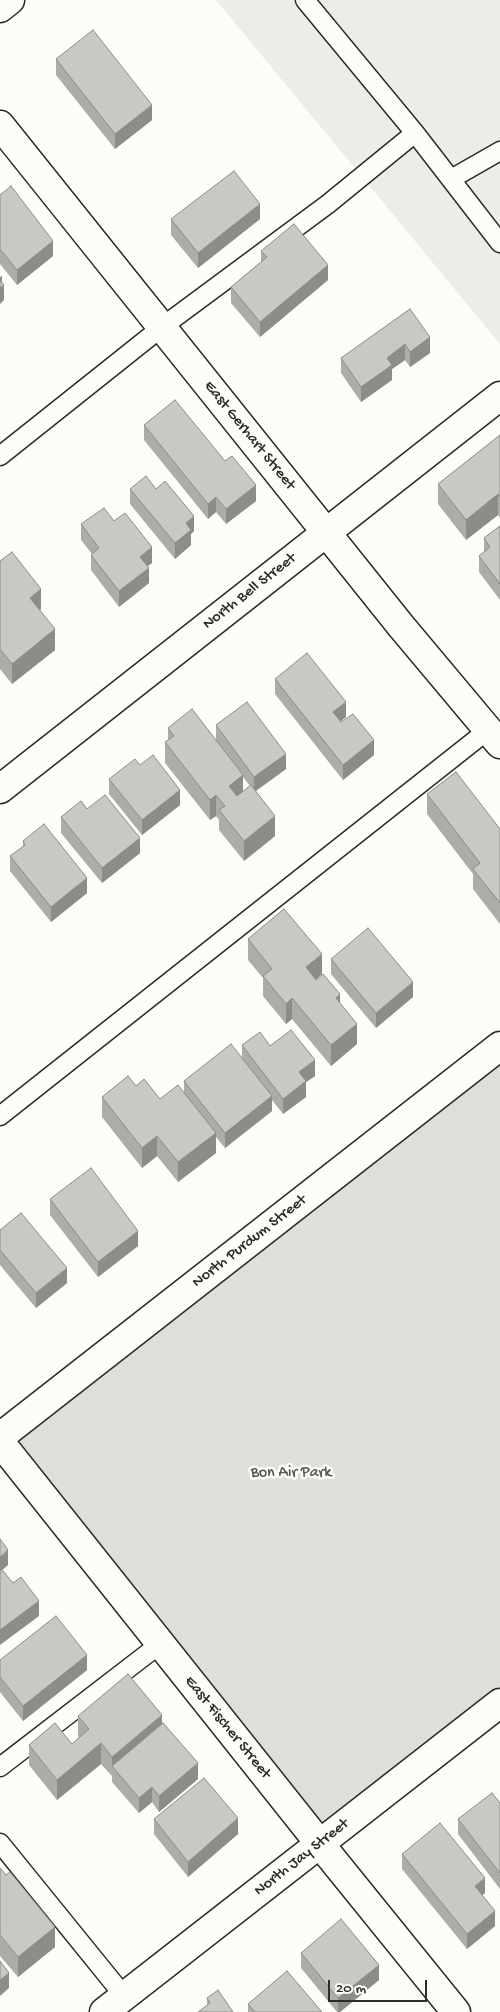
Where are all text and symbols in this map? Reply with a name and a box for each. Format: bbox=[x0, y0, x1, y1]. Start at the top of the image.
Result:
street label: East Gerhart Street bbox=[199, 377, 299, 495]
street label: North Bell Street bbox=[199, 550, 301, 634]
street label: North Purdum Street bbox=[189, 1191, 311, 1293]
park label: Bon Air Park bbox=[251, 1464, 331, 1484]
street label: East Fischer Street bbox=[180, 1673, 274, 1783]
street label: North Jay Street bbox=[251, 1815, 353, 1901]
scale bar bbox=[330, 1970, 429, 2002]
text: 20 m bbox=[336, 1980, 366, 1998]

